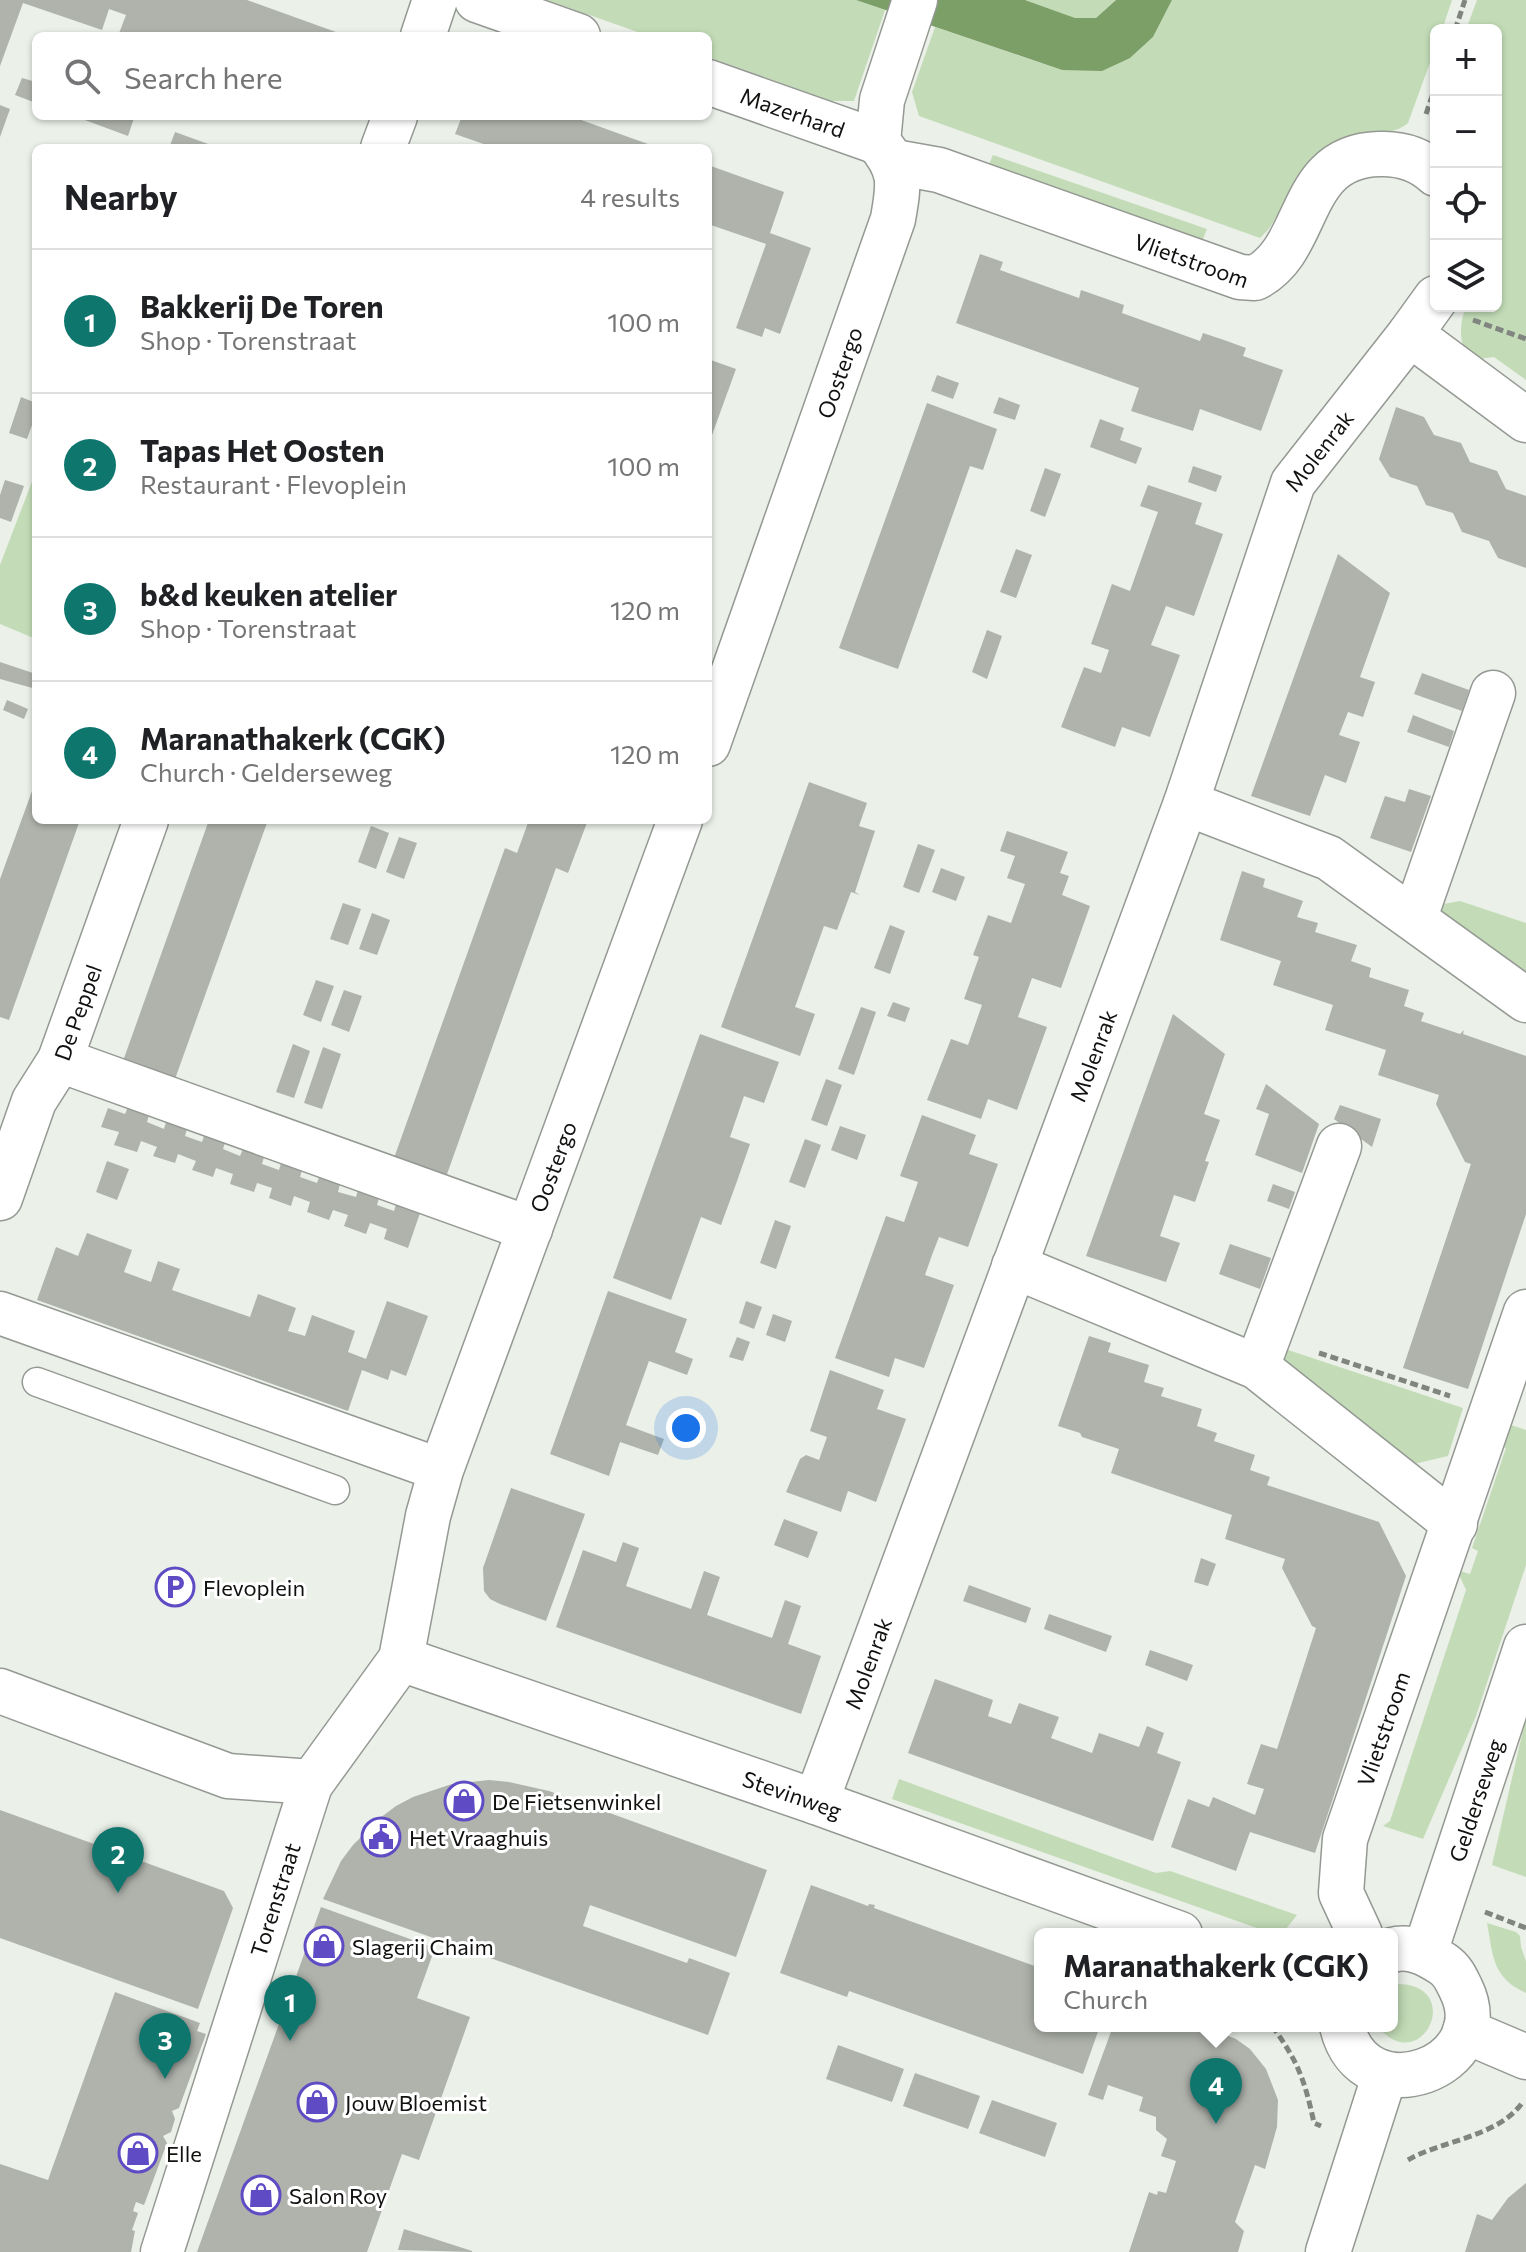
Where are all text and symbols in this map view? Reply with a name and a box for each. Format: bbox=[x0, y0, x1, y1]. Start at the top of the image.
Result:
map controls bbox=[1430, 24, 1502, 312]
button: + bbox=[1430, 24, 1502, 96]
search box bbox=[32, 32, 712, 120]
icon: search bbox=[60, 54, 104, 98]
text: Search here bbox=[124, 58, 283, 95]
street label: Mazerhard bbox=[737, 81, 849, 143]
button: − bbox=[1430, 96, 1502, 168]
button: locate bbox=[1430, 168, 1502, 240]
text: Nearby bbox=[64, 175, 178, 217]
text: 4 results bbox=[580, 181, 680, 212]
street label: Vlietstroom bbox=[1131, 227, 1253, 293]
button: layers bbox=[1430, 240, 1502, 312]
text: Bakkerij De Toren bbox=[140, 287, 384, 324]
text: 1 bbox=[84, 306, 96, 337]
text: 100 m bbox=[607, 306, 680, 337]
street label: Oostergo bbox=[810, 323, 867, 422]
text: Shop · Torenstraat bbox=[140, 324, 356, 355]
street label: Molenrak bbox=[1278, 404, 1359, 497]
text: Tapas Het Oosten bbox=[140, 431, 385, 468]
text: 2 bbox=[83, 450, 97, 481]
text: 100 m bbox=[607, 450, 680, 481]
text: Restaurant · Flevoplein bbox=[140, 468, 407, 499]
text: b&d keuken atelier bbox=[140, 575, 398, 612]
text: 3 bbox=[82, 594, 98, 625]
text: 120 m bbox=[610, 594, 680, 625]
text: Shop · Torenstraat bbox=[140, 612, 356, 643]
text: Maranathakerk (CGK) bbox=[140, 719, 446, 756]
text: 4 bbox=[82, 738, 98, 769]
text: 120 m bbox=[610, 738, 680, 769]
text: Church · Gelderseweg bbox=[140, 756, 392, 787]
street label: De Peppel bbox=[47, 961, 107, 1064]
street label: Molenrak bbox=[1063, 1006, 1122, 1105]
street label: Oostergo bbox=[524, 1117, 582, 1216]
your location bbox=[666, 1408, 706, 1448]
parking icon: Flevoplein bbox=[154, 1566, 196, 1608]
place label: Flevoplein bbox=[203, 1574, 305, 1601]
street label: Molenrak bbox=[838, 1613, 897, 1713]
street label: Vlietstroom bbox=[1351, 1668, 1415, 1790]
street label: Gelderseweg bbox=[1442, 1735, 1508, 1865]
street label: Stevinweg bbox=[739, 1764, 846, 1824]
shop icon: De Fietsenwinkel bbox=[443, 1780, 485, 1822]
place label: De Fietsenwinkel bbox=[492, 1788, 661, 1815]
public building icon: Het Vraaghuis bbox=[360, 1816, 402, 1858]
place label: Het Vraaghuis bbox=[409, 1824, 548, 1851]
pin: 2 bbox=[92, 1827, 144, 1893]
street label: Torenstraat bbox=[244, 1839, 305, 1960]
shop icon: Slagerij Chaim bbox=[303, 1925, 345, 1967]
popup bbox=[1034, 1928, 1398, 2032]
place label: Slagerij Chaim bbox=[352, 1933, 494, 1960]
text: Maranathakerk (CGK) bbox=[1063, 1946, 1369, 1983]
pin: 1 bbox=[264, 1975, 316, 2041]
text: Church bbox=[1063, 1983, 1148, 2014]
pin: 3 bbox=[139, 2013, 191, 2079]
pin: 4 bbox=[1190, 2058, 1242, 2124]
shop icon: Jouw Bloemist bbox=[296, 2081, 338, 2123]
place label: Jouw Bloemist bbox=[345, 2089, 487, 2116]
shop icon: Elle bbox=[117, 2132, 159, 2174]
place label: Elle bbox=[166, 2140, 202, 2167]
shop icon: Salon Roy bbox=[240, 2174, 282, 2216]
place label: Salon Roy bbox=[289, 2182, 387, 2209]

